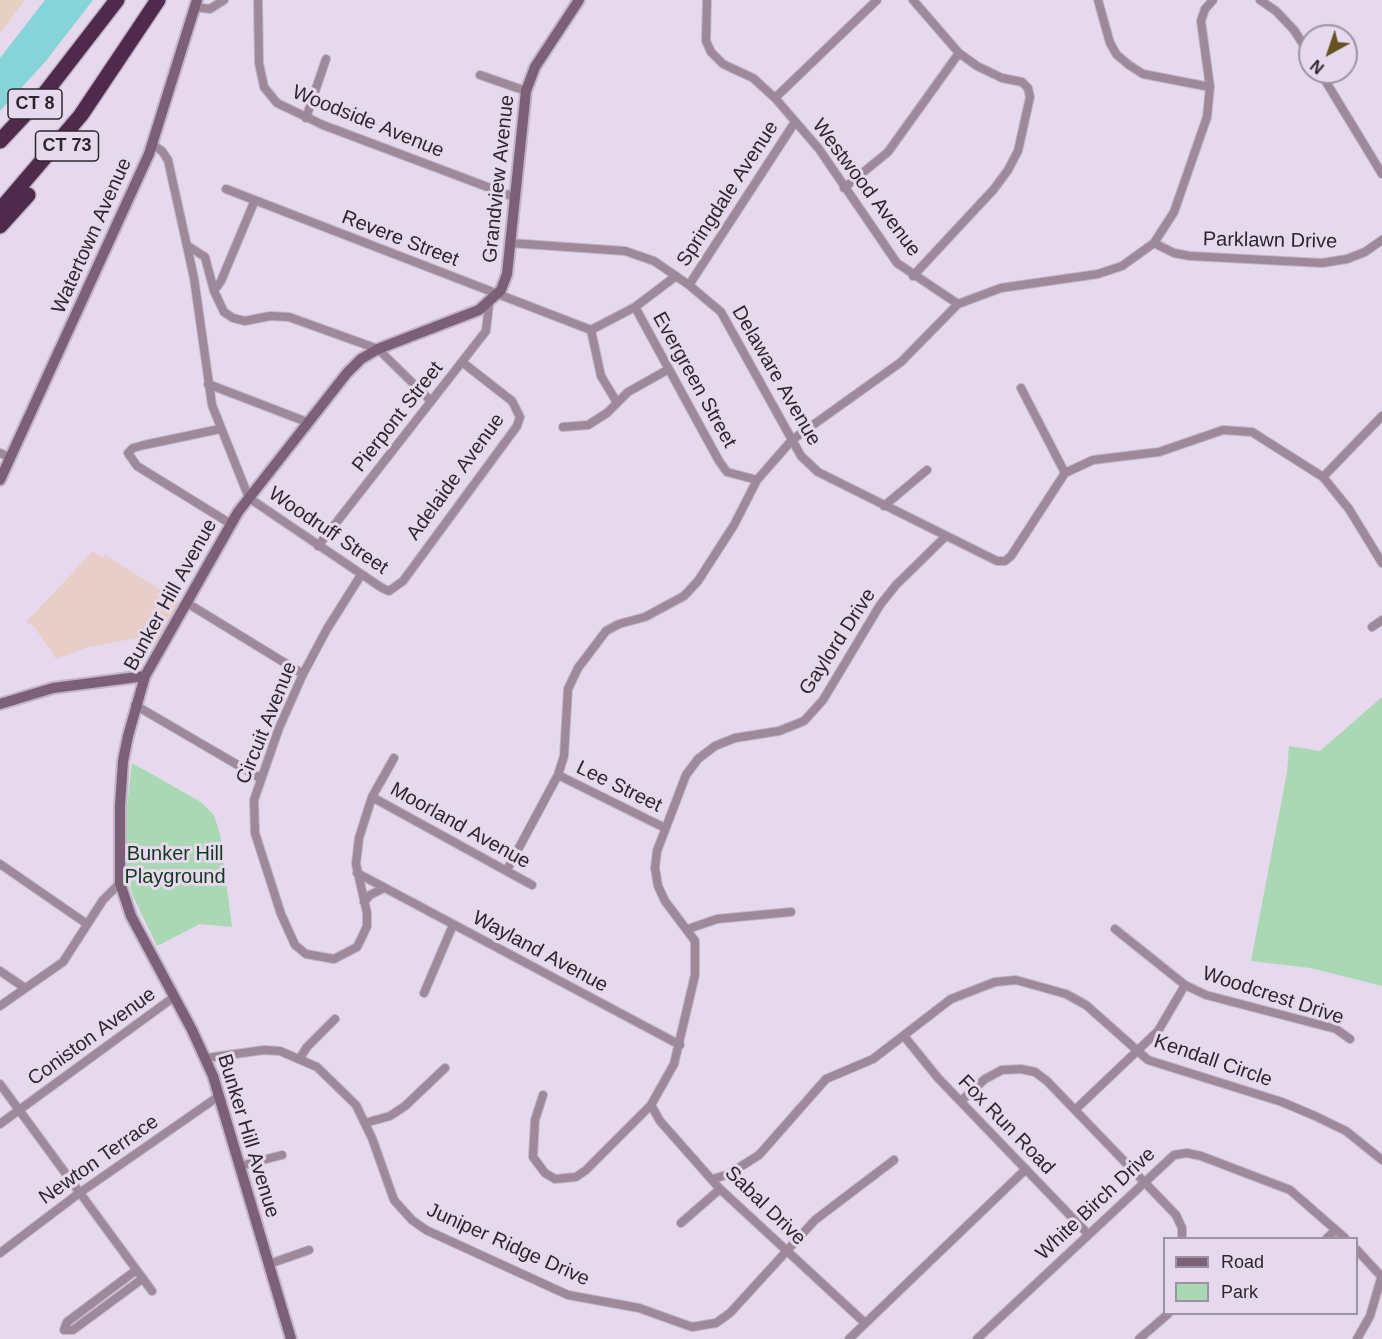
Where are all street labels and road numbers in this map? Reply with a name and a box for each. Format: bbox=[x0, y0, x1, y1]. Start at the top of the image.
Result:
street label: Woodside Avenue bbox=[289, 81, 447, 163]
road number: CT 8 bbox=[8, 89, 62, 119]
street label: Grandview Avenue bbox=[478, 94, 520, 264]
street label: Westwood Avenue bbox=[806, 114, 926, 262]
street label: Springdale Avenue bbox=[672, 117, 784, 271]
road number: CT 73 bbox=[36, 131, 98, 161]
street label: Watertown Avenue bbox=[47, 154, 137, 318]
street label: Revere Street bbox=[338, 206, 462, 272]
street label: Parklawn Drive bbox=[1203, 228, 1337, 254]
street label: Delaware Avenue bbox=[726, 302, 826, 450]
street label: Evergreen Street bbox=[647, 308, 741, 452]
street label: Pierpont Street bbox=[347, 357, 449, 477]
street label: Adelaide Avenue bbox=[402, 409, 510, 545]
street label: Woodruff Street bbox=[264, 482, 392, 580]
street label: Bunker Hill Avenue bbox=[119, 515, 223, 675]
street label: Gaylord Drive bbox=[795, 584, 881, 700]
street label: Circuit Avenue bbox=[232, 658, 302, 788]
street label: Lee Street bbox=[572, 756, 666, 818]
street label: Moorland Avenue bbox=[386, 778, 534, 874]
street label: Wayland Avenue bbox=[468, 906, 612, 998]
street label: Woodcrest Drive bbox=[1199, 962, 1347, 1030]
street label: Coniston Avenue bbox=[23, 983, 161, 1091]
street label: Kendall Circle bbox=[1151, 1030, 1275, 1092]
street label: Bunker Hill Avenue bbox=[212, 1051, 284, 1221]
street label: Fox Run Road bbox=[953, 1070, 1059, 1180]
street label: Newton Terrace bbox=[35, 1110, 163, 1210]
street label: White Birch Drive bbox=[1031, 1143, 1161, 1265]
street label: Sabal Drive bbox=[719, 1161, 811, 1251]
street label: Juniper Ridge Drive bbox=[423, 1198, 593, 1292]

